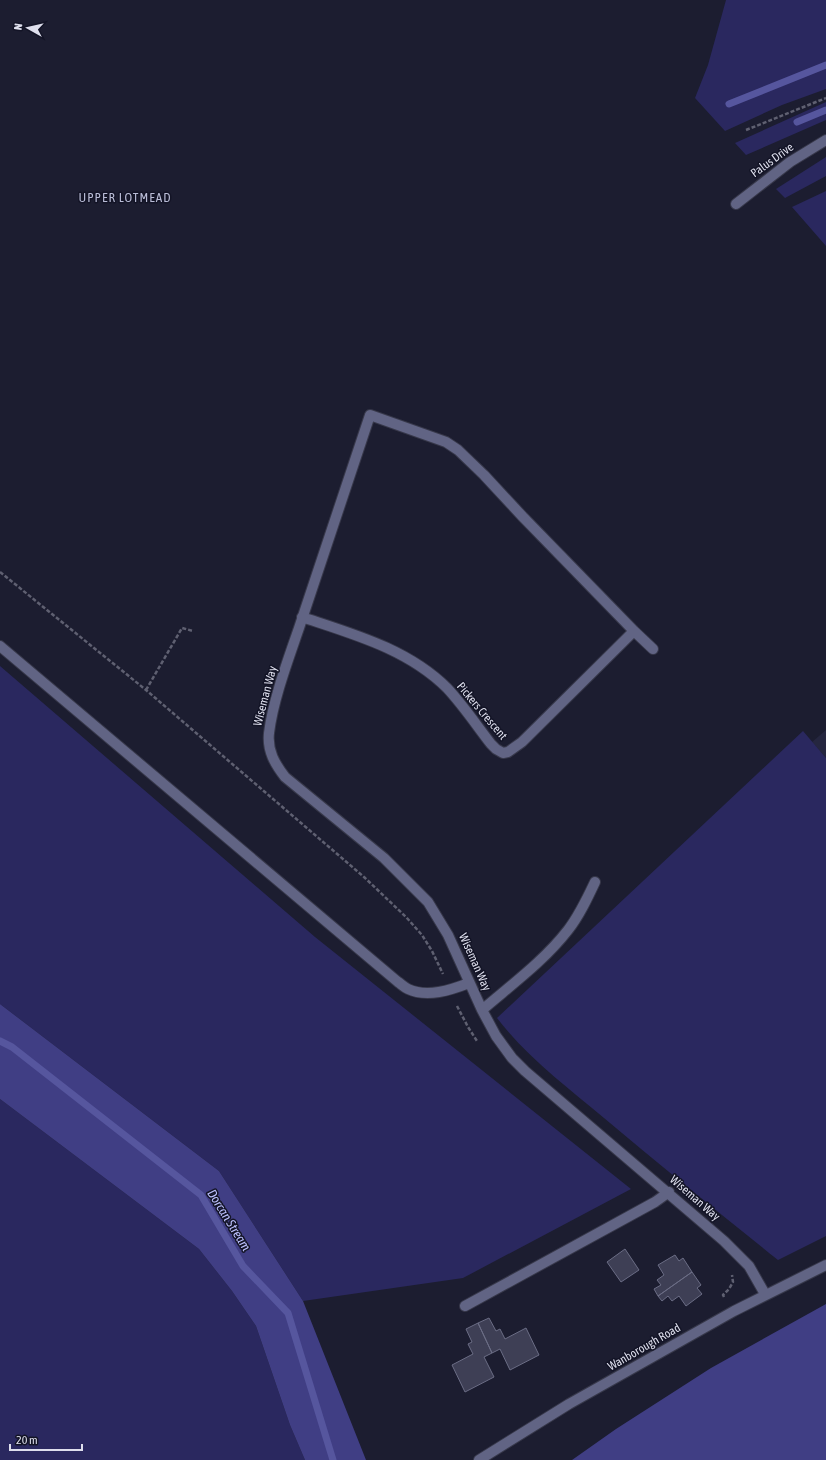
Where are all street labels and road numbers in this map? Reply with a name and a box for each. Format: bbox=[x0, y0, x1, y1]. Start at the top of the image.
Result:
street label: Palus Drive bbox=[748, 140, 796, 180]
street label: Wiseman Way bbox=[250, 664, 280, 728]
street label: Pickers Crescent bbox=[454, 679, 510, 743]
street label: Wiseman Way bbox=[456, 931, 494, 993]
street label: Wiseman Way bbox=[667, 1172, 723, 1224]
street label: Wanborough Road bbox=[605, 1321, 683, 1373]

